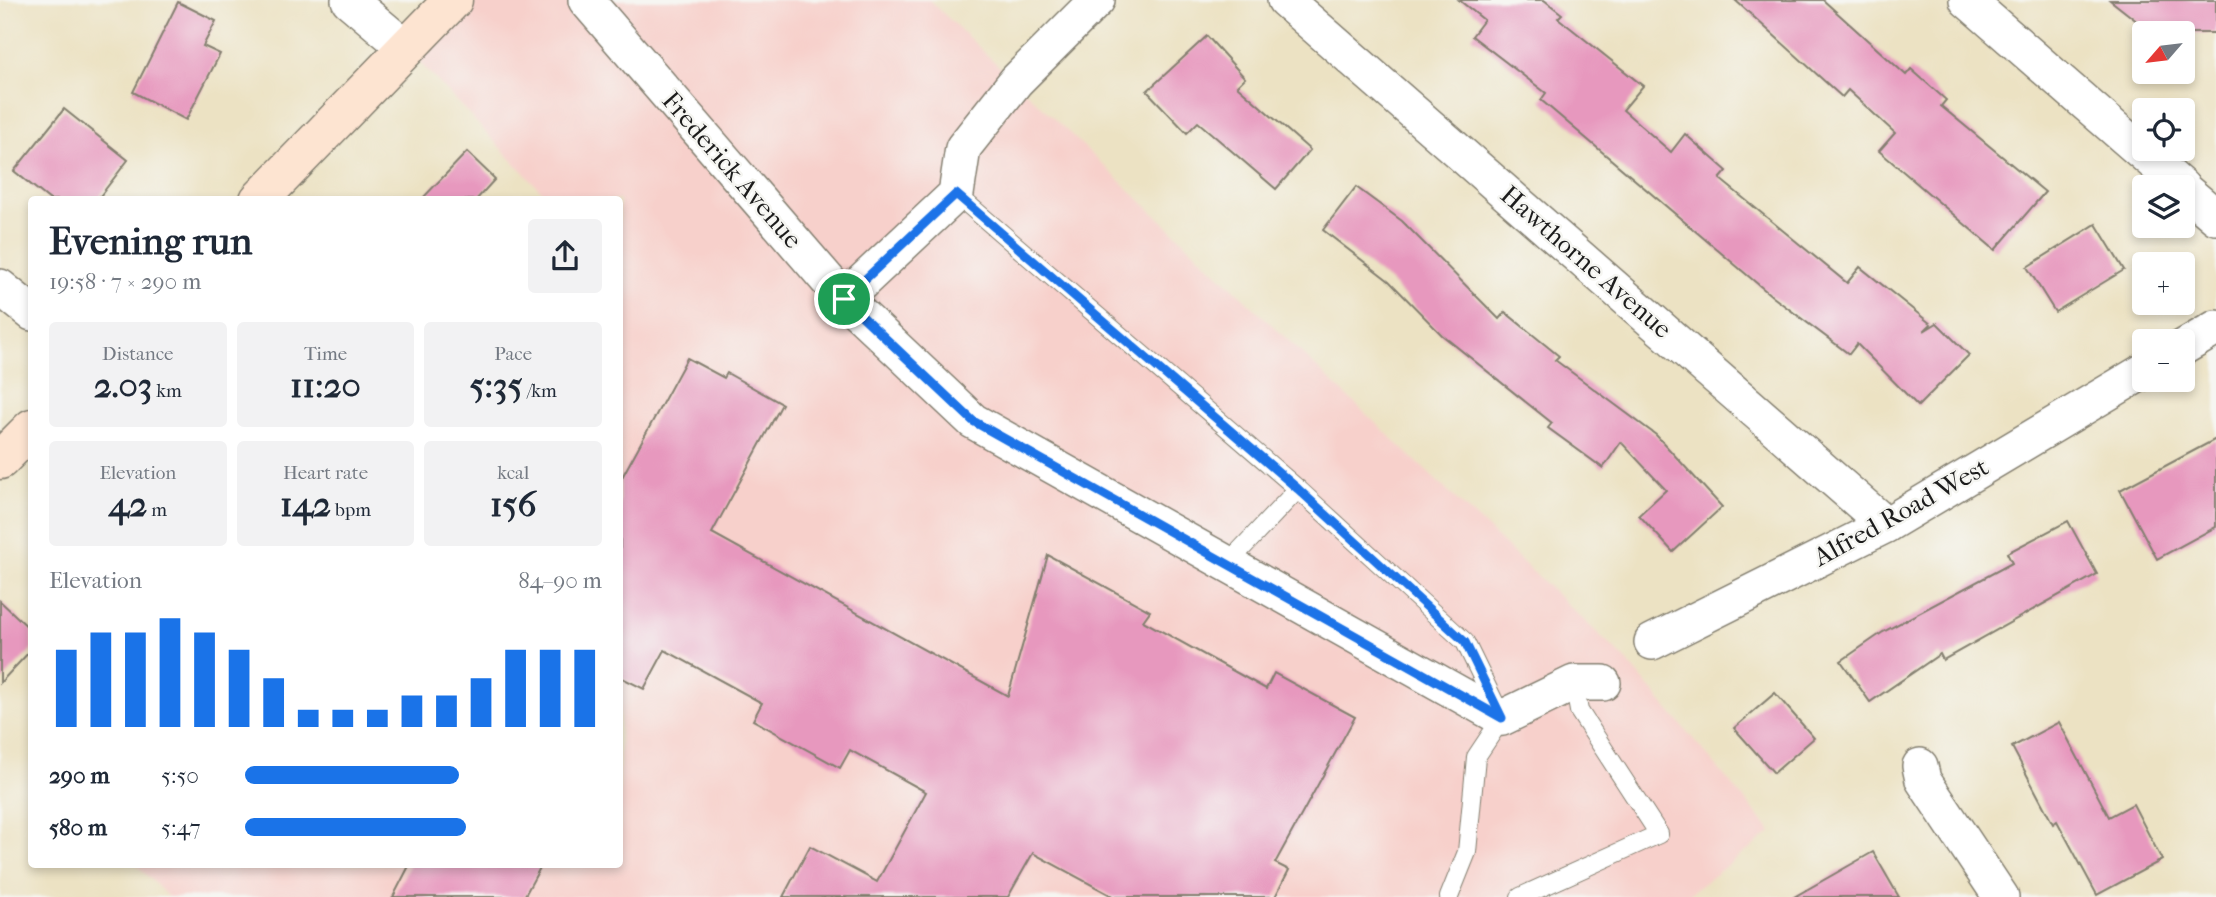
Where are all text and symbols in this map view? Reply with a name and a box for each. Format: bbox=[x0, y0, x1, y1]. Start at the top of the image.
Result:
north arrow bbox=[2132, 21, 2194, 84]
map controls bbox=[2132, 21, 2195, 392]
street label: Frederick Avenue bbox=[655, 85, 809, 255]
button: locate bbox=[2132, 98, 2195, 161]
button: layers bbox=[2132, 175, 2195, 238]
street label: Hawthorne Avenue bbox=[1494, 179, 1678, 345]
text: Evening run bbox=[49, 219, 252, 264]
button: share bbox=[528, 219, 602, 293]
button: + bbox=[2132, 252, 2195, 315]
text: 19:58 · 7 × 290 m bbox=[49, 268, 201, 295]
pin bbox=[814, 269, 874, 329]
icon: arrive bbox=[825, 280, 863, 318]
button: − bbox=[2132, 329, 2195, 392]
text: Distance bbox=[102, 343, 174, 365]
text: Time bbox=[304, 343, 347, 365]
text: Pace bbox=[494, 343, 532, 365]
text: 2.03 bbox=[94, 365, 152, 406]
text: 11:20 bbox=[290, 365, 361, 406]
text: 5:35 bbox=[469, 365, 523, 406]
text: km bbox=[152, 380, 182, 402]
text: /km bbox=[523, 380, 557, 402]
street label: Alfred Road West bbox=[1807, 451, 1994, 573]
text: Elevation bbox=[99, 462, 176, 484]
text: Heart rate bbox=[283, 462, 368, 484]
text: kcal bbox=[497, 462, 529, 484]
text: 42 bbox=[109, 484, 147, 525]
text: 142 bbox=[280, 484, 331, 525]
text: 156 bbox=[490, 484, 536, 525]
text: m bbox=[147, 499, 167, 521]
text: bpm bbox=[331, 499, 371, 521]
text: Elevation bbox=[49, 567, 142, 594]
text: 84–90 m bbox=[518, 567, 602, 594]
text: 290 m bbox=[49, 762, 110, 789]
text: 5:50 bbox=[161, 762, 199, 789]
text: 580 m bbox=[49, 814, 107, 841]
text: 5:47 bbox=[161, 814, 201, 841]

